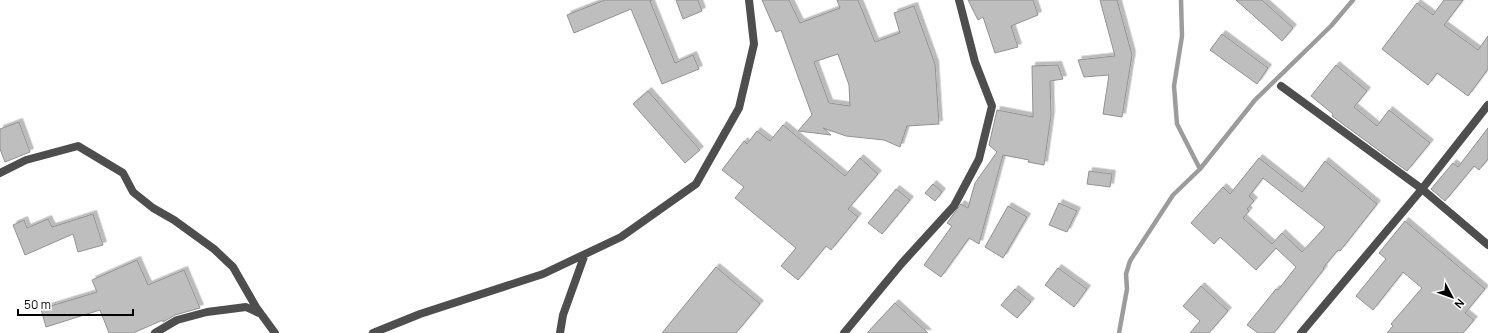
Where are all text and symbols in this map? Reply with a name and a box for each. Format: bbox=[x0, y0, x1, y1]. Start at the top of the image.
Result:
north arrow bbox=[1432, 277, 1472, 317]
scale bar bbox=[18, 291, 133, 317]
text: 50 m bbox=[24, 296, 51, 313]
text: N bbox=[1452, 296, 1468, 312]

